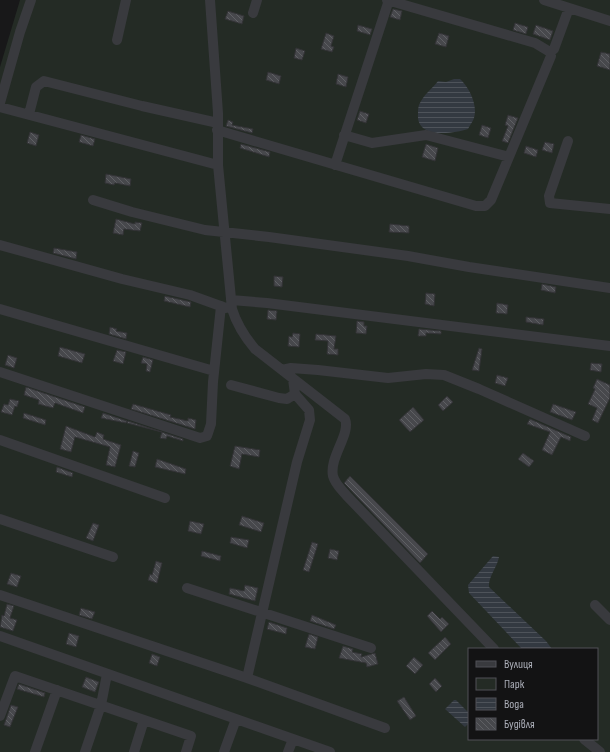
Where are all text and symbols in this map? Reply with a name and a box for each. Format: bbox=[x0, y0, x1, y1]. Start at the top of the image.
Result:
legend bbox=[468, 648, 598, 740]
text: Вулиця bbox=[504, 657, 533, 672]
text: Парк bbox=[504, 677, 525, 692]
text: Вода bbox=[504, 697, 524, 712]
text: Будівля bbox=[504, 717, 535, 732]

